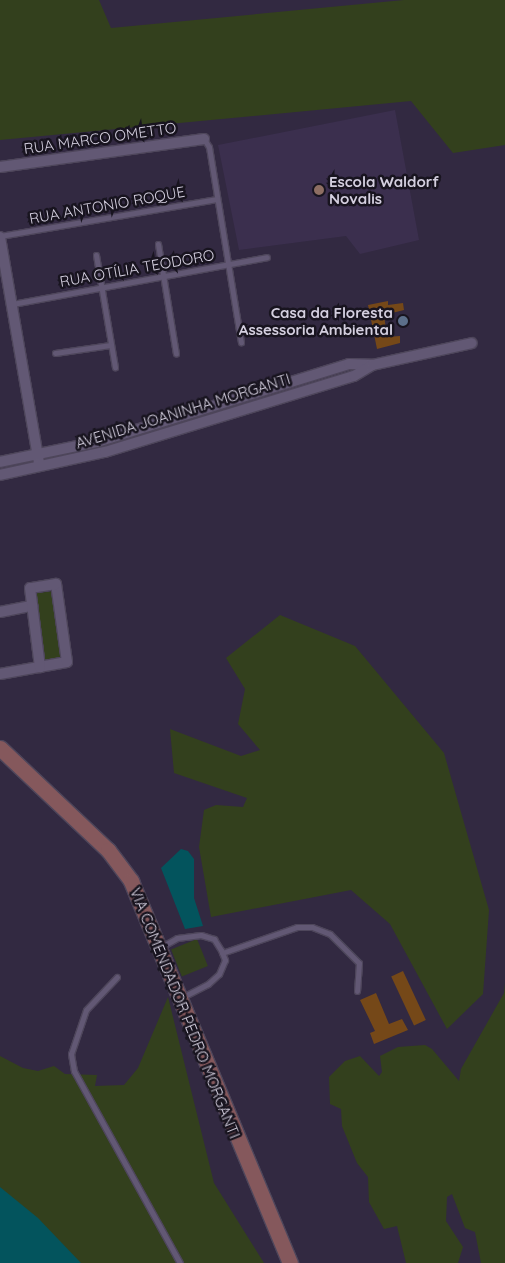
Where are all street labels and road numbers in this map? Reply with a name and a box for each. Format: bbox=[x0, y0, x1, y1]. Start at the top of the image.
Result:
street label: RUA MARCO OMETTO bbox=[23, 118, 177, 158]
street label: RUA ANTONIO ROQUE bbox=[28, 182, 186, 228]
street label: RUA OTÍLIA TEODORO bbox=[58, 246, 216, 290]
street label: AVENIDA JOANINHA MORGANTI bbox=[73, 370, 293, 452]
street label: VIA COMENDADOR PEDRO MORGANTI bbox=[126, 885, 244, 1141]

